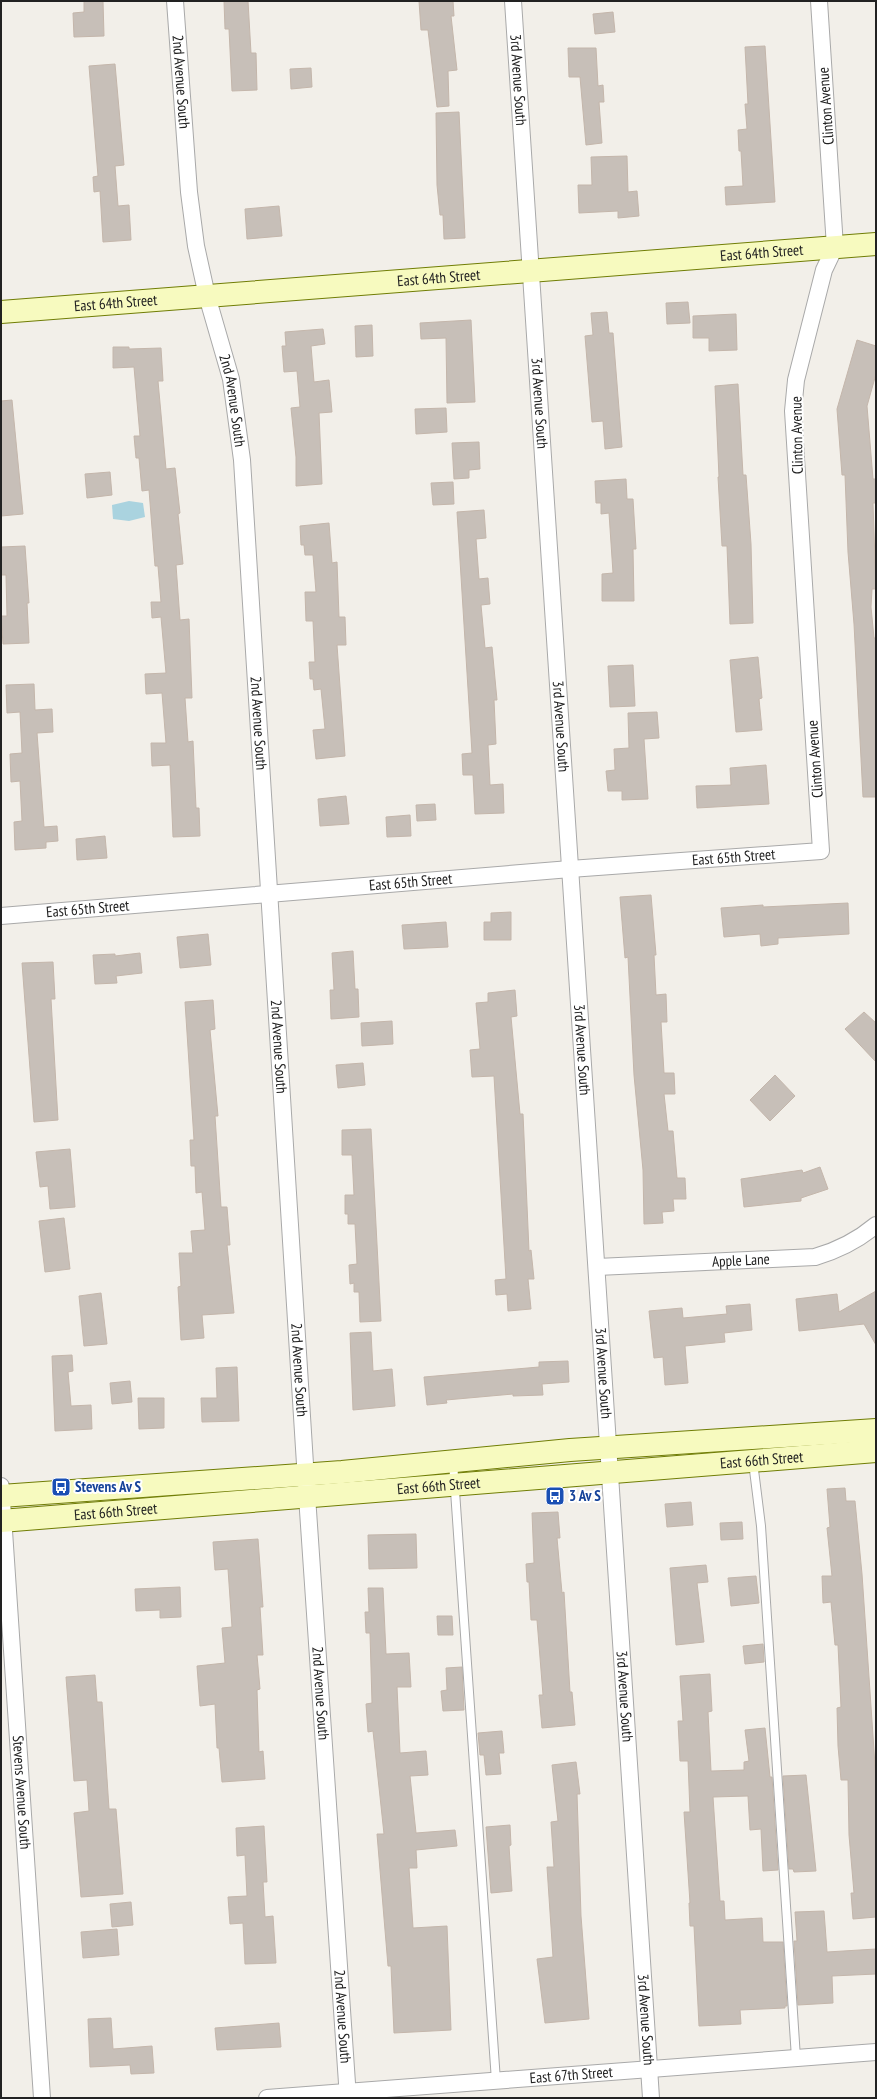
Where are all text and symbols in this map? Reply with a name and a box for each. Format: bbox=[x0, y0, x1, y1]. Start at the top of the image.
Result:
street label: 2nd Avenue South bbox=[169, 34, 194, 129]
street label: 3rd Avenue South bbox=[506, 34, 531, 126]
street label: Clinton Avenue bbox=[813, 66, 838, 146]
street label: East 64th Street bbox=[719, 240, 804, 265]
street label: East 64th Street bbox=[396, 265, 481, 290]
street label: East 64th Street bbox=[73, 290, 158, 315]
street label: 2nd Avenue South bbox=[215, 352, 250, 448]
street label: 3rd Avenue South bbox=[527, 357, 552, 449]
street label: Clinton Avenue bbox=[786, 396, 807, 474]
street label: 2nd Avenue South bbox=[247, 676, 271, 771]
street label: 3rd Avenue South bbox=[549, 680, 574, 773]
street label: Clinton Avenue bbox=[802, 719, 827, 799]
street label: East 65th Street bbox=[691, 844, 776, 869]
street label: East 65th Street bbox=[368, 869, 453, 895]
street label: East 65th Street bbox=[45, 895, 130, 921]
street label: 2nd Avenue South bbox=[267, 999, 292, 1094]
street label: 3rd Avenue South bbox=[570, 1003, 595, 1096]
street label: Apple Lane bbox=[711, 1249, 770, 1271]
street label: 2nd Avenue South bbox=[287, 1322, 312, 1417]
street label: 3rd Avenue South bbox=[591, 1327, 616, 1419]
street label: East 66th Street bbox=[719, 1447, 804, 1472]
street label: East 66th Street bbox=[396, 1473, 481, 1498]
bus stop icon: Stevens Av S bbox=[50, 1476, 72, 1498]
place label: Stevens Av S bbox=[75, 1477, 141, 1496]
bus stop icon: 3 Av S bbox=[544, 1485, 566, 1507]
place label: 3 Av S bbox=[569, 1486, 601, 1505]
street label: East 66th Street bbox=[73, 1499, 158, 1524]
street label: 2nd Avenue South bbox=[308, 1646, 334, 1741]
street label: 3rd Avenue South bbox=[613, 1650, 638, 1743]
street label: Stevens Avenue South bbox=[9, 1735, 35, 1850]
street label: 2nd Avenue South bbox=[330, 1969, 356, 2064]
street label: 3rd Avenue South bbox=[634, 1973, 659, 2066]
street label: East 67th Street bbox=[529, 2062, 613, 2087]

